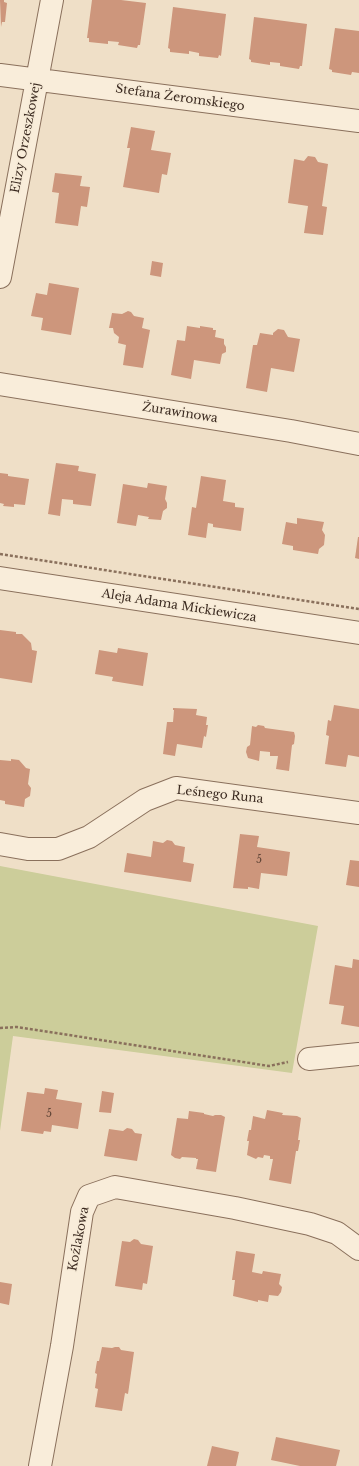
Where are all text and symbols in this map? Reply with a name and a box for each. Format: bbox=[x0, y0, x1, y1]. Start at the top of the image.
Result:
street label: Elizy Orzeszkowej bbox=[8, 81, 44, 195]
street label: Stefana Żeromskiego bbox=[115, 82, 245, 114]
street label: Żurawinowa bbox=[141, 400, 219, 426]
street label: Aleja Adama Mickiewicza bbox=[101, 587, 257, 625]
street label: Leśnego Runa bbox=[176, 783, 264, 807]
house number: 5 bbox=[256, 854, 262, 866]
house number: 5 bbox=[46, 1108, 52, 1120]
street label: Koźlakowa bbox=[66, 1206, 92, 1272]

